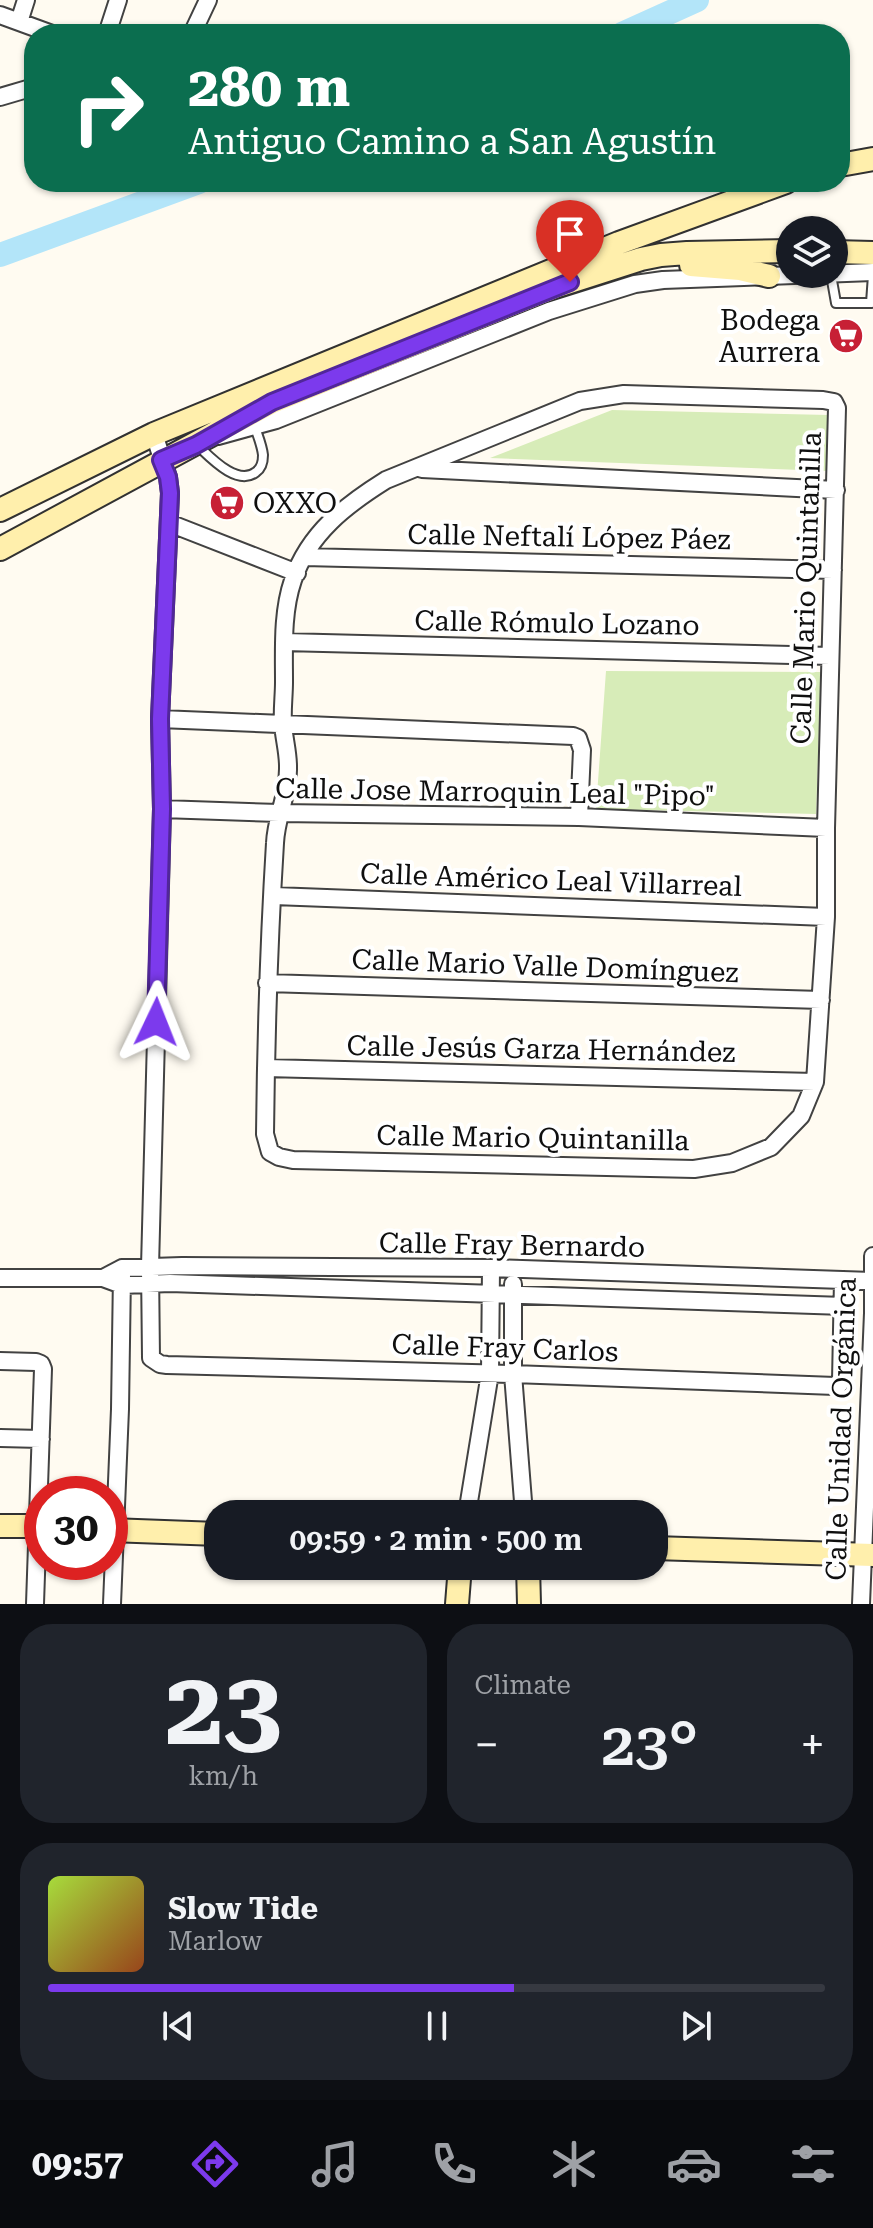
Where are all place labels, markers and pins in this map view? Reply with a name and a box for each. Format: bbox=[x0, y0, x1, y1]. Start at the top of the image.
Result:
pin bbox=[536, 200, 604, 282]
place label: Bodega Aurrera bbox=[719, 304, 820, 369]
supermarket icon: Bodega Aurrera bbox=[827, 317, 865, 355]
supermarket icon: OXXO bbox=[208, 484, 246, 522]
place label: OXXO bbox=[253, 487, 337, 520]

